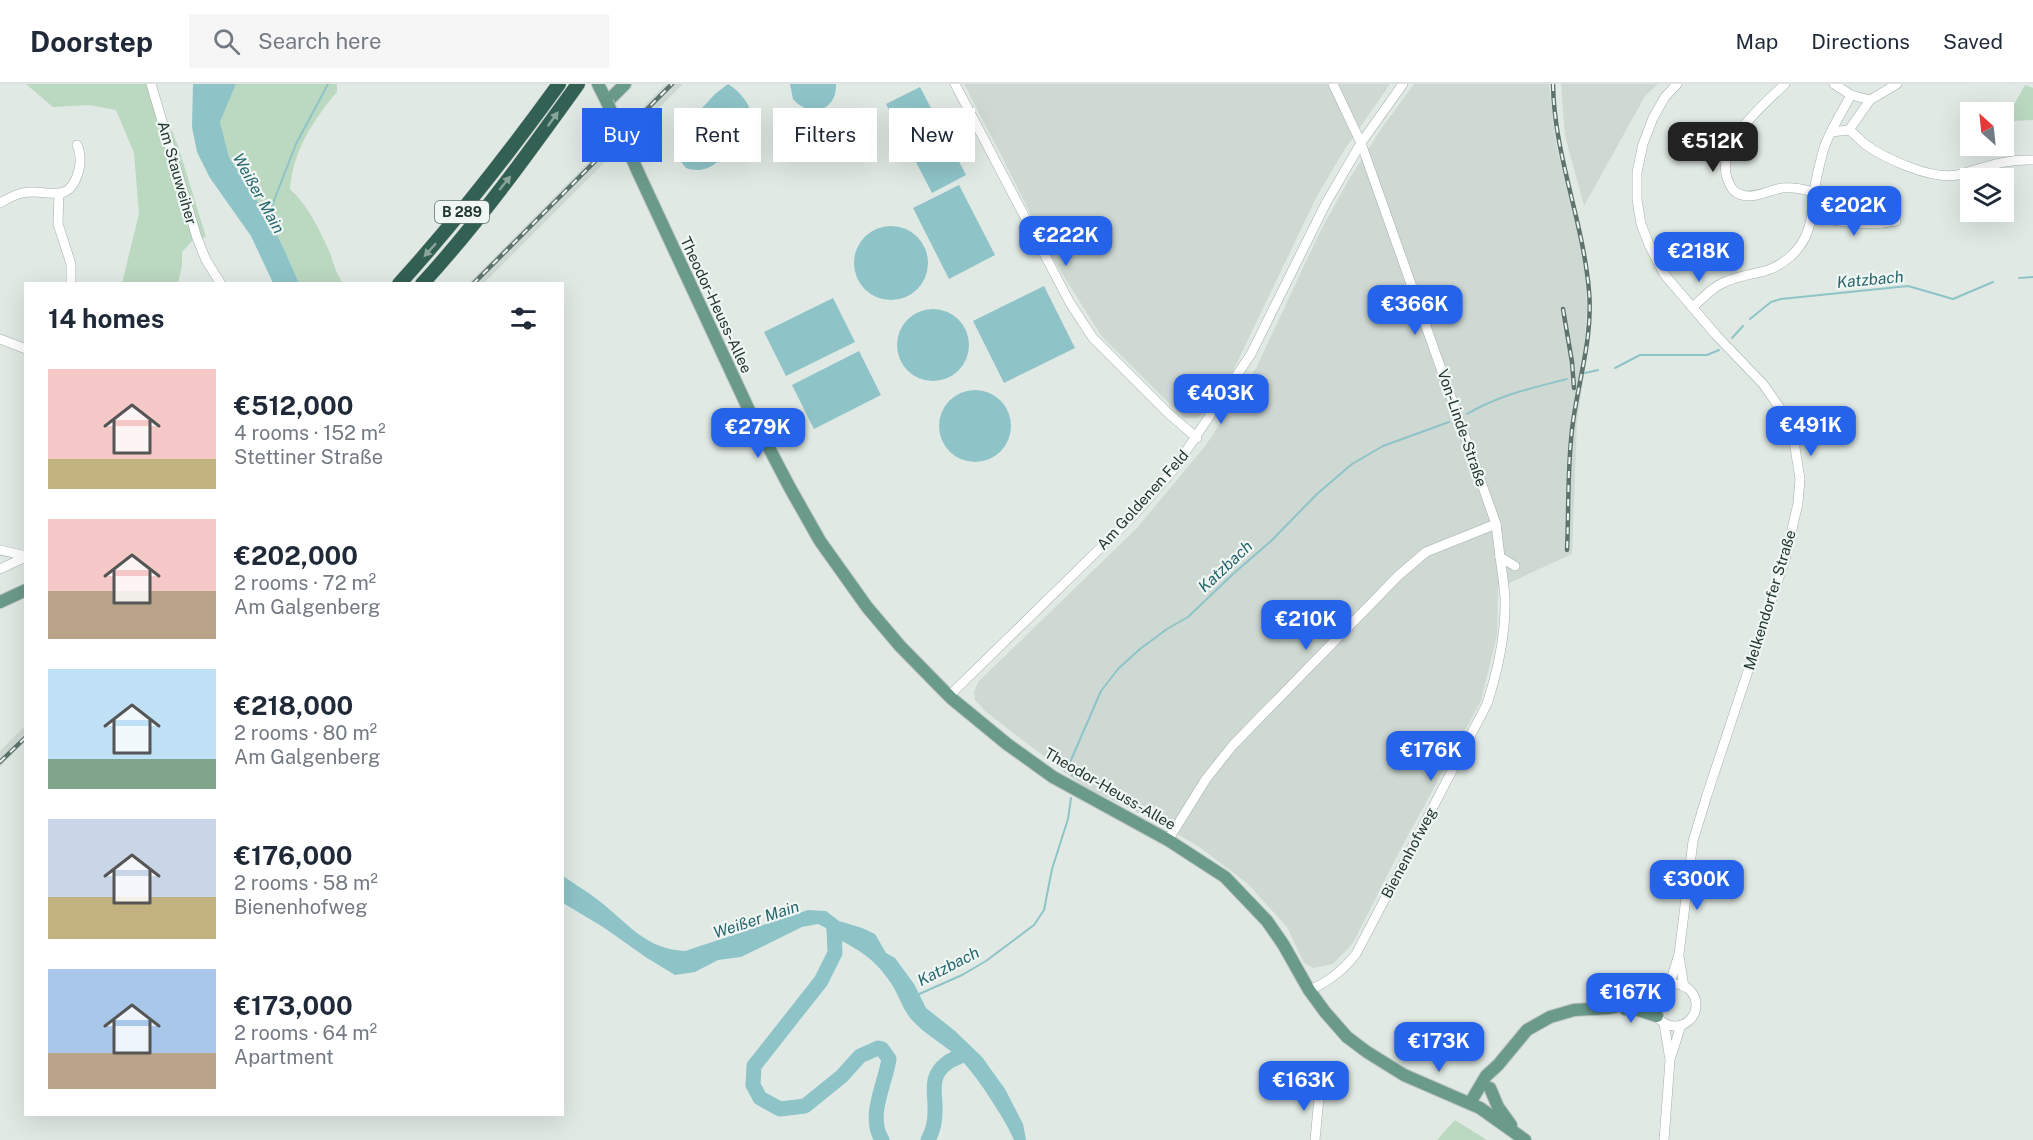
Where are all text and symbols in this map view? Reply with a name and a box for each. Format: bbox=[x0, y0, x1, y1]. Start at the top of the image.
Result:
search box bbox=[189, 14, 609, 68]
text: Doorstep bbox=[30, 25, 153, 58]
icon: search bbox=[210, 25, 243, 58]
text: Search here bbox=[258, 28, 381, 54]
text: Map bbox=[1736, 29, 1778, 54]
text: Directions bbox=[1811, 29, 1910, 54]
text: Saved bbox=[1943, 29, 2003, 54]
north arrow bbox=[1960, 102, 2014, 156]
map controls bbox=[1960, 102, 2014, 222]
chip: Buy bbox=[582, 108, 662, 162]
chip: Rent bbox=[674, 108, 761, 162]
chip: Filters bbox=[773, 108, 877, 162]
chip: New bbox=[889, 108, 975, 162]
one-way arrow bbox=[547, 112, 559, 128]
street label: Am Stauweiher bbox=[155, 119, 200, 227]
pin: €512K bbox=[1671, 122, 1755, 173]
text: €512K bbox=[1682, 129, 1744, 153]
water label: Weißer Main bbox=[229, 150, 289, 237]
button: layers bbox=[1960, 168, 2014, 222]
one-way arrow bbox=[498, 175, 511, 191]
pin: €202K bbox=[1812, 186, 1896, 237]
text: €202K bbox=[1821, 193, 1887, 217]
road number: B 289 bbox=[435, 201, 489, 223]
pin: €222K bbox=[1024, 216, 1108, 267]
text: €222K bbox=[1033, 223, 1099, 247]
pin: €218K bbox=[1657, 232, 1741, 283]
street label: Theodor-Heuss-Allee bbox=[677, 234, 756, 376]
text: €218K bbox=[1668, 239, 1730, 263]
one-way arrow bbox=[424, 242, 437, 257]
water label: Katzbach bbox=[1836, 267, 1904, 292]
pin: €366K bbox=[1373, 285, 1457, 336]
text: €366K bbox=[1382, 292, 1448, 316]
icon: filters bbox=[507, 302, 540, 335]
text: 14 homes bbox=[48, 303, 164, 334]
street label: Von-Linde-Straße bbox=[1434, 367, 1491, 489]
pin: €403K bbox=[1179, 374, 1263, 425]
text: €403K bbox=[1188, 381, 1254, 405]
text: €512,000 bbox=[234, 390, 353, 421]
icon: home bbox=[96, 393, 168, 465]
pin: €491K bbox=[1769, 406, 1853, 457]
pin: €279K bbox=[716, 408, 800, 459]
text: €491K bbox=[1780, 413, 1842, 437]
text: €279K bbox=[725, 415, 791, 439]
text: 4 rooms · 152 m² bbox=[234, 421, 386, 445]
text: Stettiner Straße bbox=[234, 445, 383, 469]
street label: Am Goldenen Feld bbox=[1093, 446, 1192, 553]
street label: Melkendorfer Straße bbox=[1740, 528, 1799, 672]
water label: Katzbach bbox=[1194, 537, 1256, 596]
text: €202,000 bbox=[234, 540, 358, 571]
icon: home bbox=[96, 543, 168, 615]
text: 2 rooms · 72 m² bbox=[234, 571, 376, 595]
text: Am Galgenberg bbox=[234, 595, 381, 619]
pin: €210K bbox=[1264, 600, 1348, 651]
text: €210K bbox=[1275, 607, 1337, 631]
text: €218,000 bbox=[234, 690, 353, 721]
icon: home bbox=[96, 693, 168, 765]
text: 2 rooms · 80 m² bbox=[234, 721, 377, 745]
pin: €176K bbox=[1389, 731, 1473, 782]
text: €176K bbox=[1400, 738, 1462, 762]
street label: Theodor-Heuss-Allee bbox=[1042, 744, 1179, 833]
text: Am Galgenberg bbox=[234, 745, 381, 769]
street label: Bienenhofweg bbox=[1378, 805, 1440, 901]
text: €176,000 bbox=[234, 840, 353, 871]
icon: home bbox=[96, 843, 168, 915]
pin: €300K bbox=[1655, 860, 1739, 911]
text: €300K bbox=[1664, 867, 1730, 891]
text: 2 rooms · 58 m² bbox=[234, 871, 378, 895]
text: Bienenhofweg bbox=[234, 895, 368, 919]
water label: Weißer Main bbox=[711, 897, 802, 942]
water label: Katzbach bbox=[914, 943, 982, 990]
pin: €167K bbox=[1589, 973, 1673, 1024]
text: €167K bbox=[1600, 980, 1662, 1004]
text: €173,000 bbox=[234, 990, 353, 1021]
icon: home bbox=[96, 993, 168, 1065]
text: 2 rooms · 64 m² bbox=[234, 1021, 377, 1045]
pin: €173K bbox=[1397, 1022, 1481, 1073]
text: €173K bbox=[1408, 1029, 1470, 1053]
text: Apartment bbox=[234, 1045, 334, 1069]
pin: €163K bbox=[1262, 1061, 1346, 1112]
text: €163K bbox=[1273, 1068, 1335, 1092]

